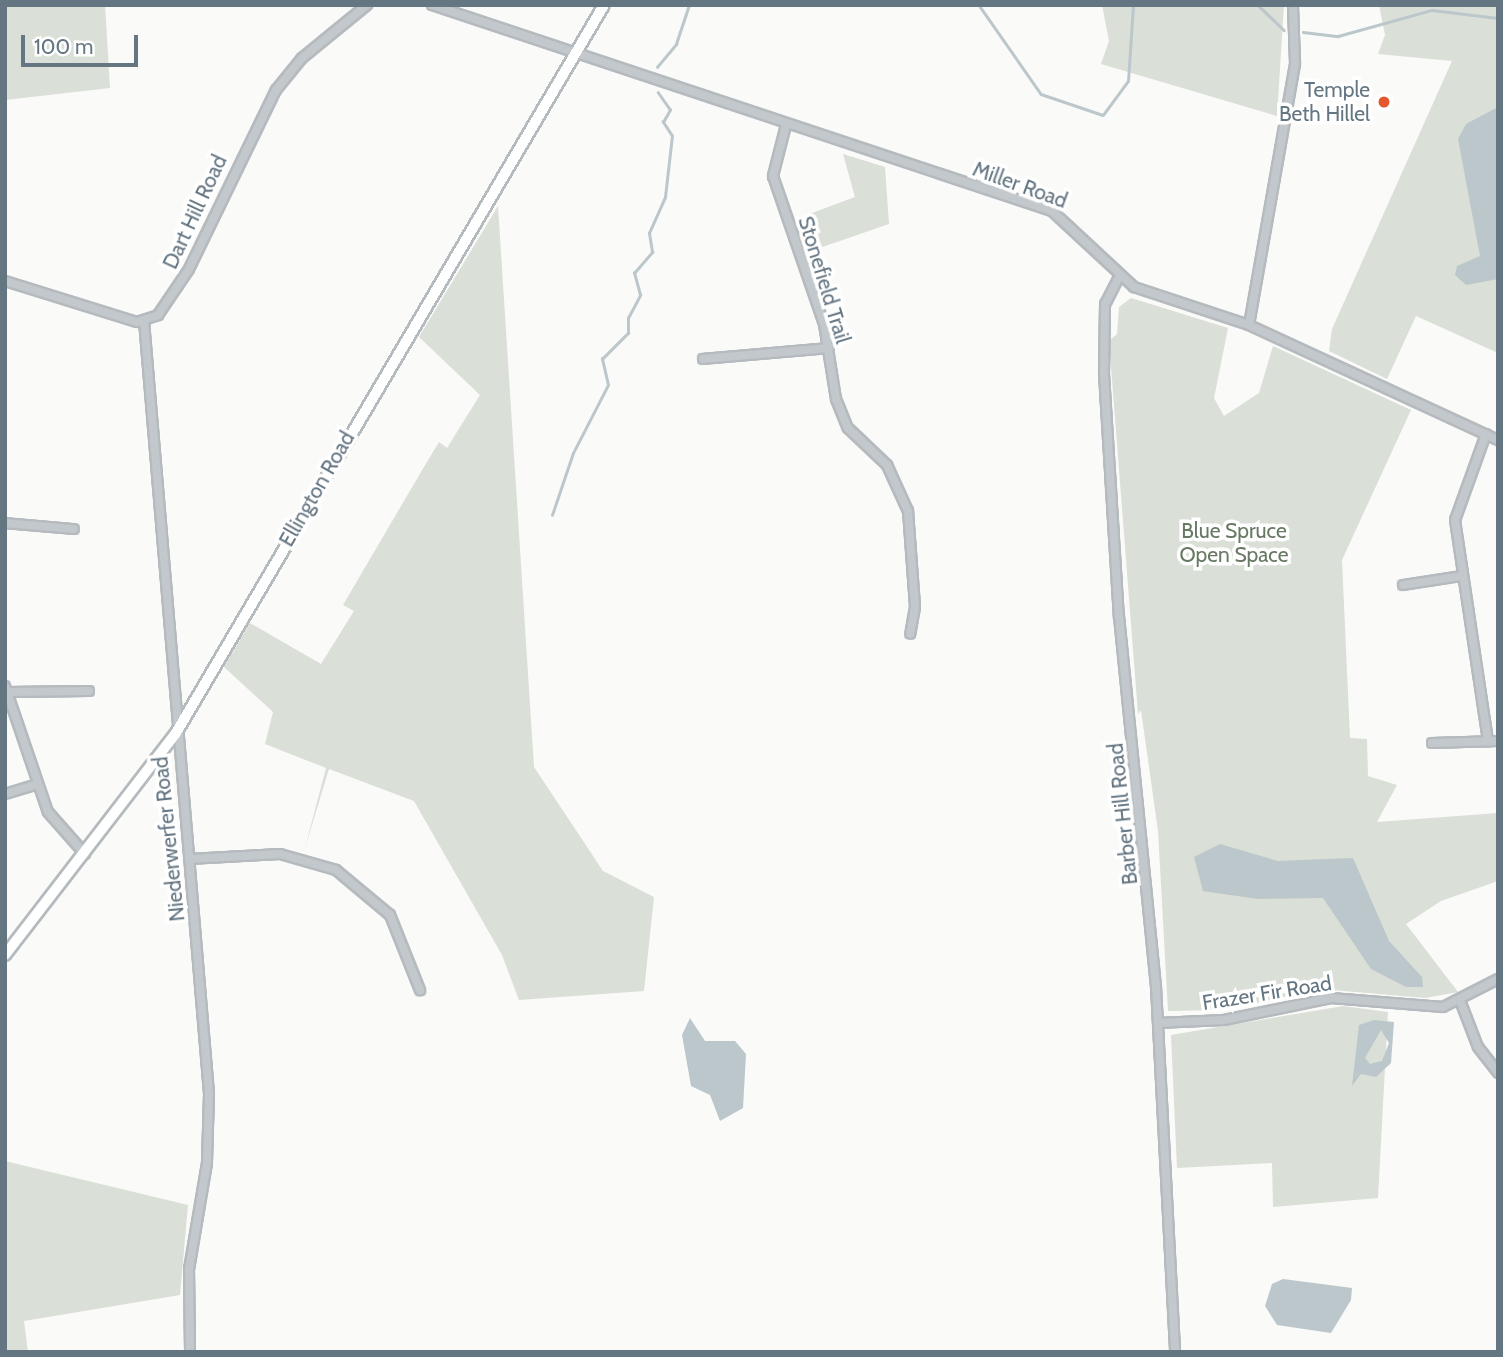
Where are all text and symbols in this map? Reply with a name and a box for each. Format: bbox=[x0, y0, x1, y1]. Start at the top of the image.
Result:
scale bar bbox=[24, 21, 142, 65]
text: 100 m bbox=[34, 34, 93, 59]
place label: Temple Beth Hillel bbox=[1279, 77, 1370, 127]
marker: Temple Beth Hillel bbox=[1376, 94, 1392, 110]
street label: Dart Hill Road bbox=[158, 151, 232, 273]
street label: Miller Road bbox=[969, 156, 1071, 214]
street label: Stonefield Trail bbox=[793, 213, 855, 347]
street label: Ellington Road bbox=[274, 427, 360, 551]
park label: Blue Spruce Open Space bbox=[1180, 518, 1288, 568]
street label: Barber Hill Road bbox=[1103, 742, 1143, 886]
street label: Niederwerfer Road bbox=[148, 755, 190, 923]
street label: Frazer Fir Road bbox=[1201, 970, 1333, 1016]

